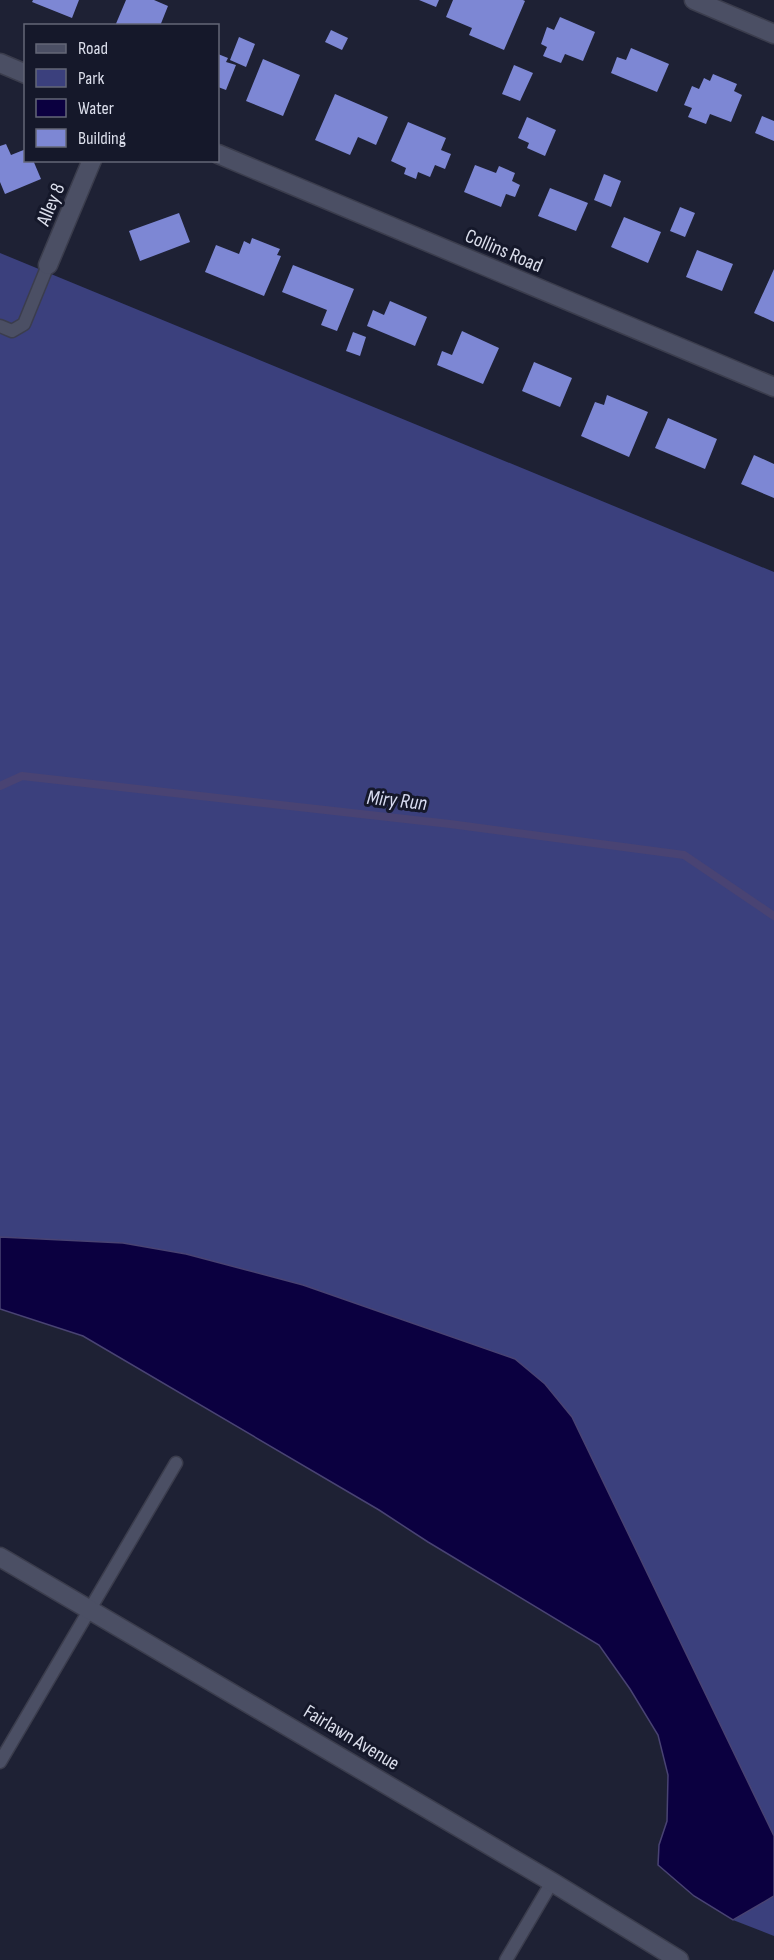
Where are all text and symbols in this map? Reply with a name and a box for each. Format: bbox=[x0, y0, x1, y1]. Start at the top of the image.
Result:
legend bbox=[24, 24, 219, 162]
text: Road bbox=[78, 38, 108, 59]
text: Park bbox=[78, 68, 104, 89]
text: Water bbox=[78, 98, 114, 119]
text: Building bbox=[78, 128, 126, 149]
street label: Alley 8 bbox=[31, 180, 71, 230]
street label: Collins Road bbox=[461, 224, 546, 278]
water label: Miry Run bbox=[366, 785, 428, 816]
street label: Fairlawn Avenue bbox=[299, 1700, 404, 1776]

